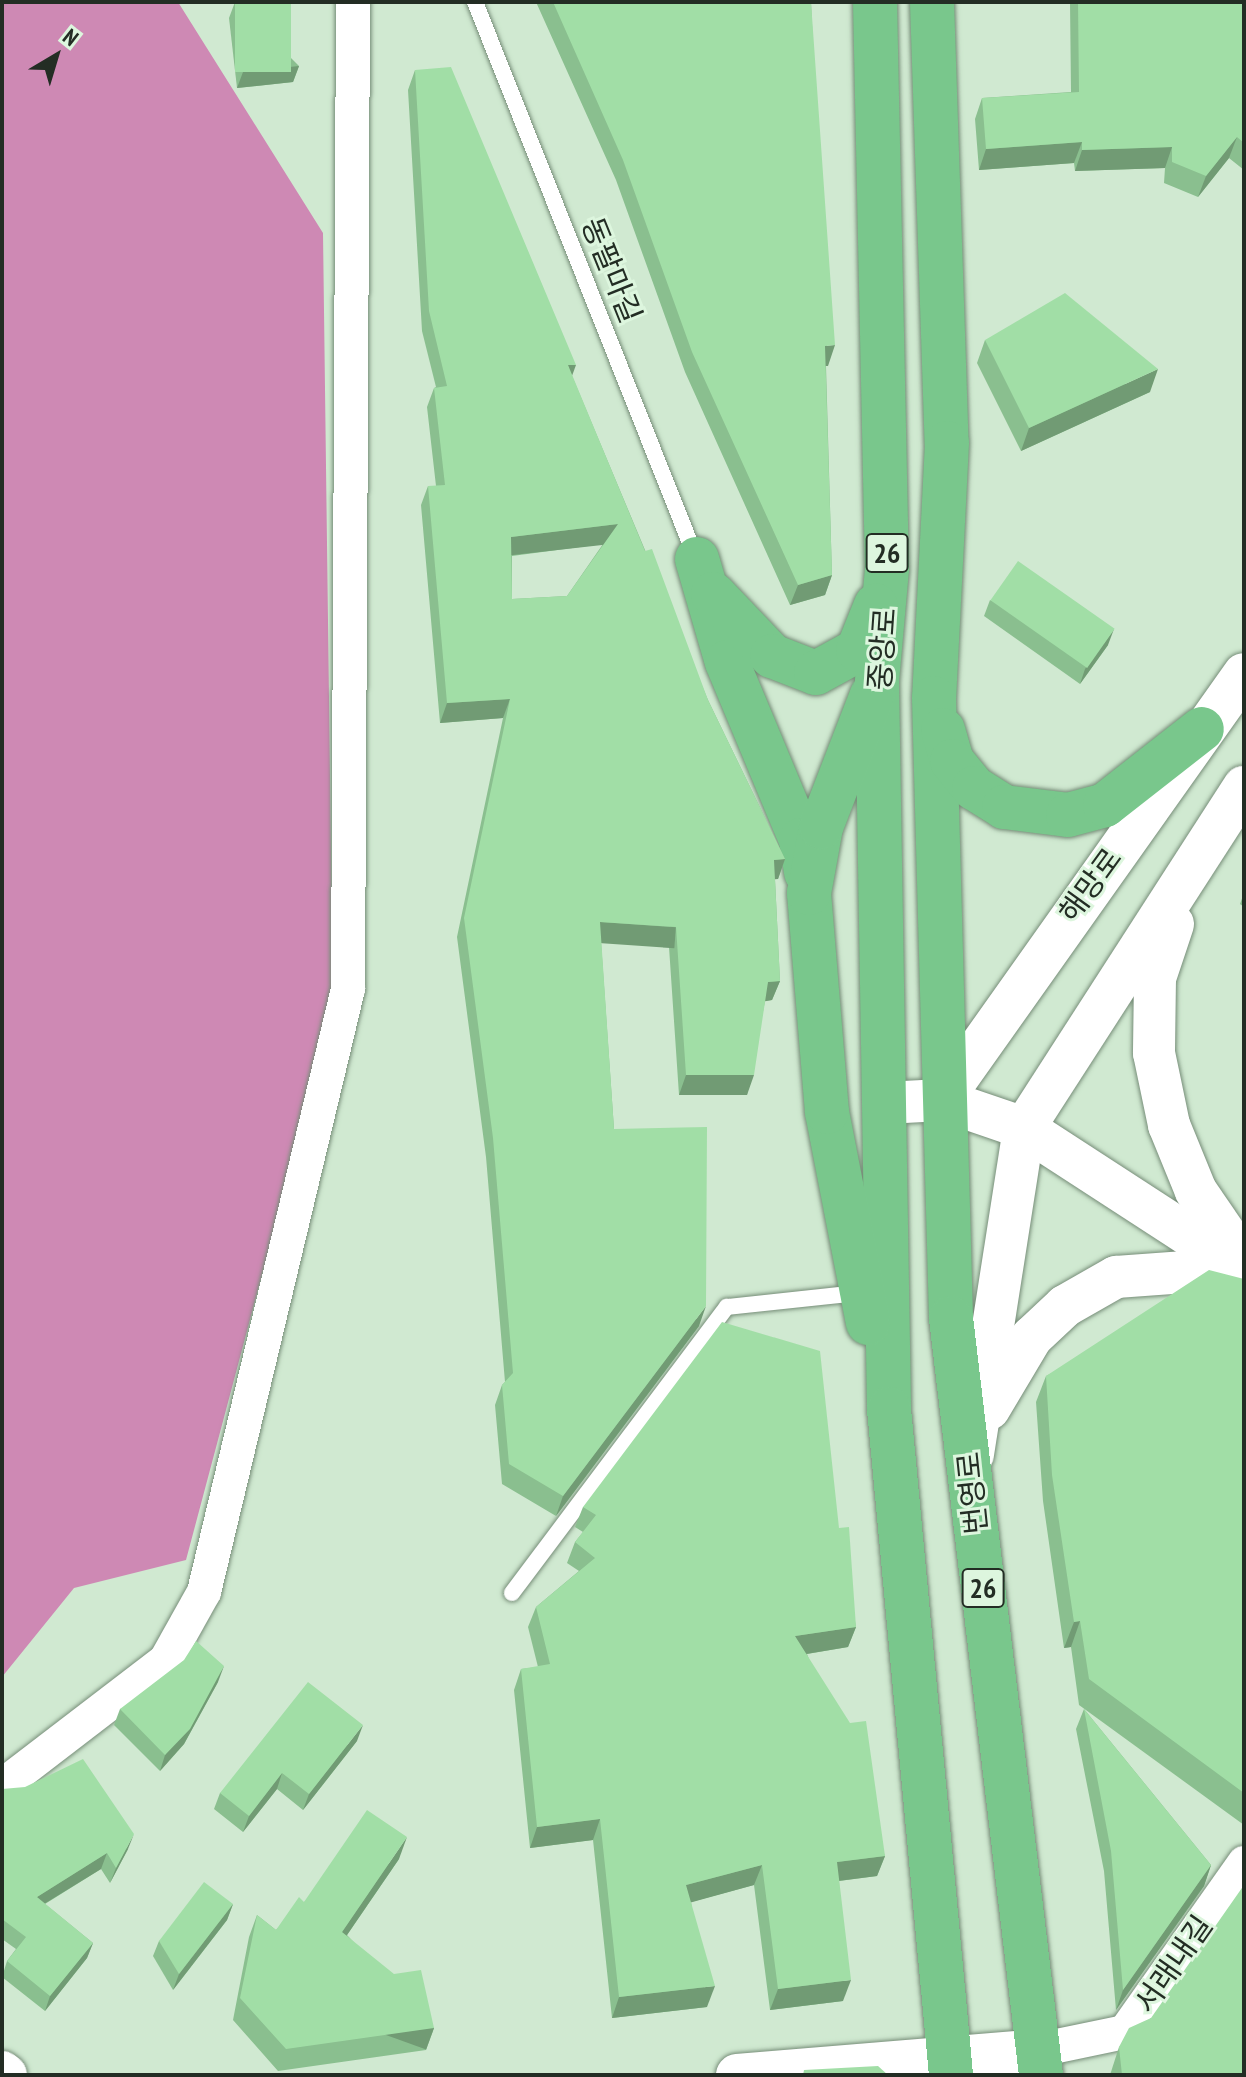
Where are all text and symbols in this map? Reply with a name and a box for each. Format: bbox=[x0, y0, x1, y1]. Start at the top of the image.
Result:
north arrow bbox=[16, 16, 96, 96]
text: N bbox=[57, 22, 84, 52]
street label: 동팔마길 bbox=[575, 212, 649, 328]
road number: 26 bbox=[865, 529, 909, 577]
street label: 중앙로 bbox=[861, 606, 903, 692]
street label: 해망로 bbox=[1051, 841, 1129, 929]
street label: 번영로 bbox=[950, 1450, 994, 1536]
road number: 26 bbox=[961, 1564, 1005, 1612]
street label: 서래내길 bbox=[1127, 1908, 1219, 2020]

